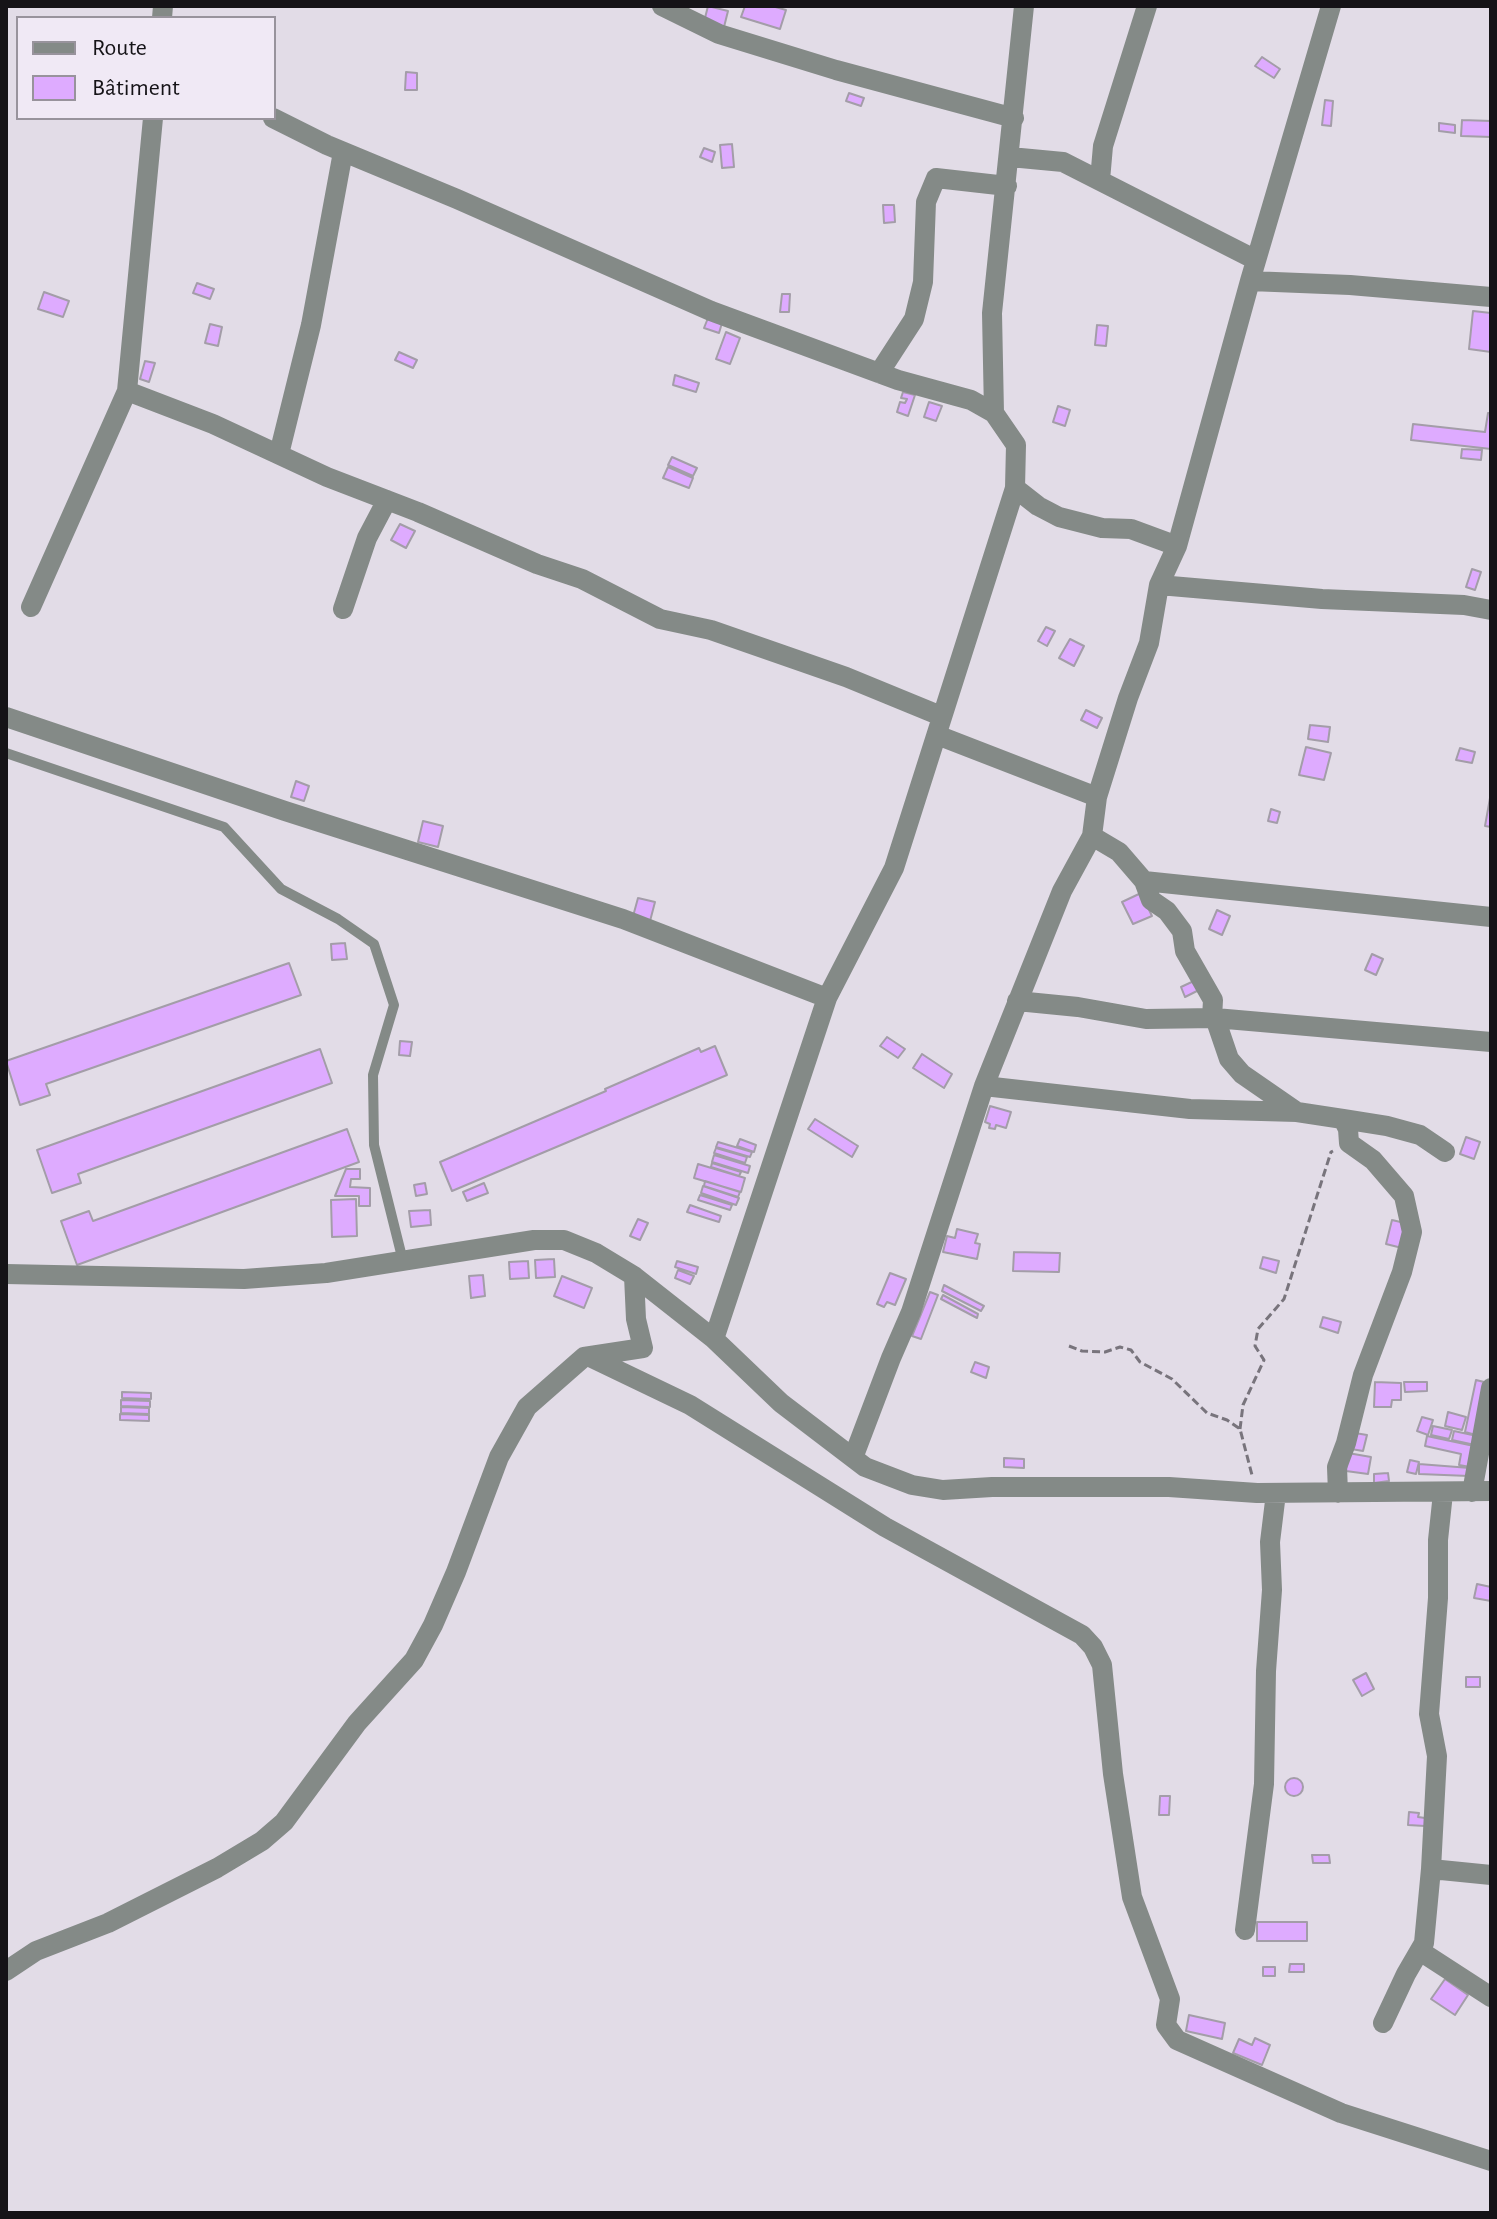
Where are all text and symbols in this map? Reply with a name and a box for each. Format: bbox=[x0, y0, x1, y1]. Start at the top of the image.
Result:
legend bbox=[16, 16, 276, 120]
text: Route bbox=[92, 36, 147, 60]
text: Bâtiment bbox=[92, 76, 180, 100]

